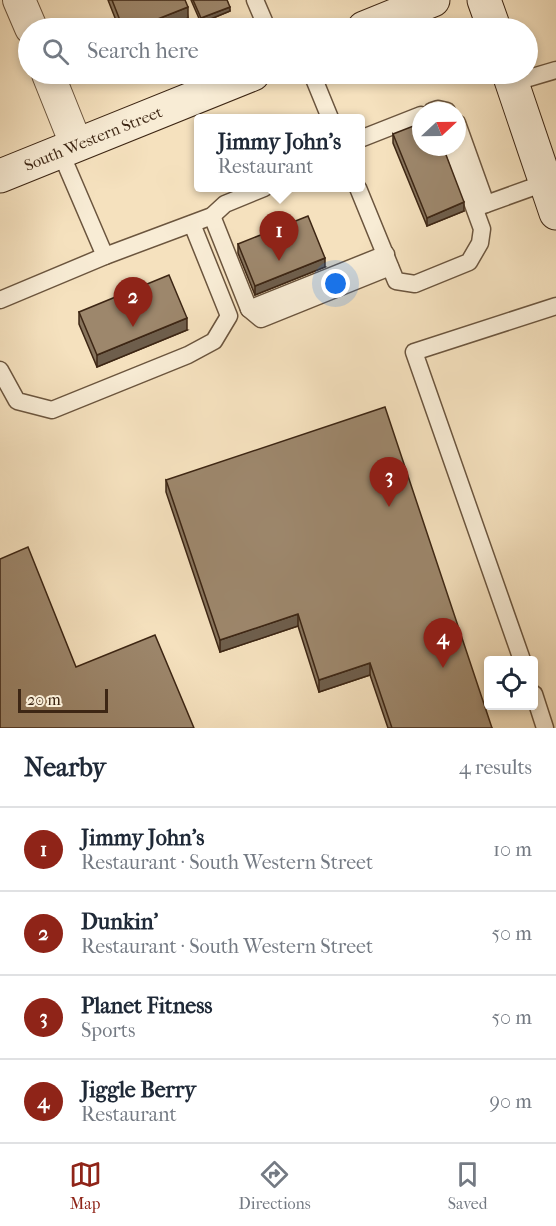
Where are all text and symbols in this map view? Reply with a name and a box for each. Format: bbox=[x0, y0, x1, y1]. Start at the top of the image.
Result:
search box bbox=[18, 18, 538, 84]
icon: search bbox=[39, 35, 72, 68]
text: Search here bbox=[87, 38, 199, 64]
street label: South Western Street bbox=[21, 102, 165, 175]
north arrow bbox=[412, 102, 466, 156]
popup bbox=[194, 114, 365, 192]
text: Jimmy John's bbox=[218, 129, 341, 155]
text: Restaurant bbox=[218, 155, 313, 178]
pin: 1 bbox=[260, 212, 298, 261]
your location bbox=[321, 269, 350, 298]
pin: 2 bbox=[114, 278, 152, 327]
pin: 3 bbox=[370, 458, 408, 507]
pin: 4 bbox=[424, 618, 462, 668]
map controls bbox=[484, 656, 538, 710]
button: locate bbox=[484, 656, 538, 710]
scale bar bbox=[18, 686, 108, 714]
text: 20 m bbox=[27, 690, 61, 709]
text: Nearby bbox=[24, 752, 106, 783]
text: 4 results bbox=[459, 756, 532, 779]
text: Jimmy John's bbox=[81, 825, 204, 851]
text: 1 bbox=[40, 838, 47, 861]
text: 10 m bbox=[493, 838, 532, 861]
text: Restaurant · South Western Street bbox=[81, 851, 373, 874]
text: Dunkin' bbox=[81, 909, 158, 935]
text: 2 bbox=[38, 922, 49, 945]
text: 50 m bbox=[491, 922, 532, 945]
text: Restaurant · South Western Street bbox=[81, 935, 373, 958]
text: Planet Fitness bbox=[81, 993, 212, 1019]
text: 3 bbox=[39, 1006, 48, 1029]
text: 50 m bbox=[491, 1006, 532, 1029]
text: Sports bbox=[81, 1019, 135, 1042]
text: Jiggle Berry bbox=[81, 1077, 196, 1103]
text: 4 bbox=[38, 1090, 49, 1113]
text: 90 m bbox=[490, 1090, 532, 1113]
text: Restaurant bbox=[81, 1103, 177, 1126]
tab: Map bbox=[69, 1158, 102, 1213]
tab: Directions bbox=[239, 1158, 311, 1213]
tab: Saved bbox=[448, 1158, 487, 1213]

